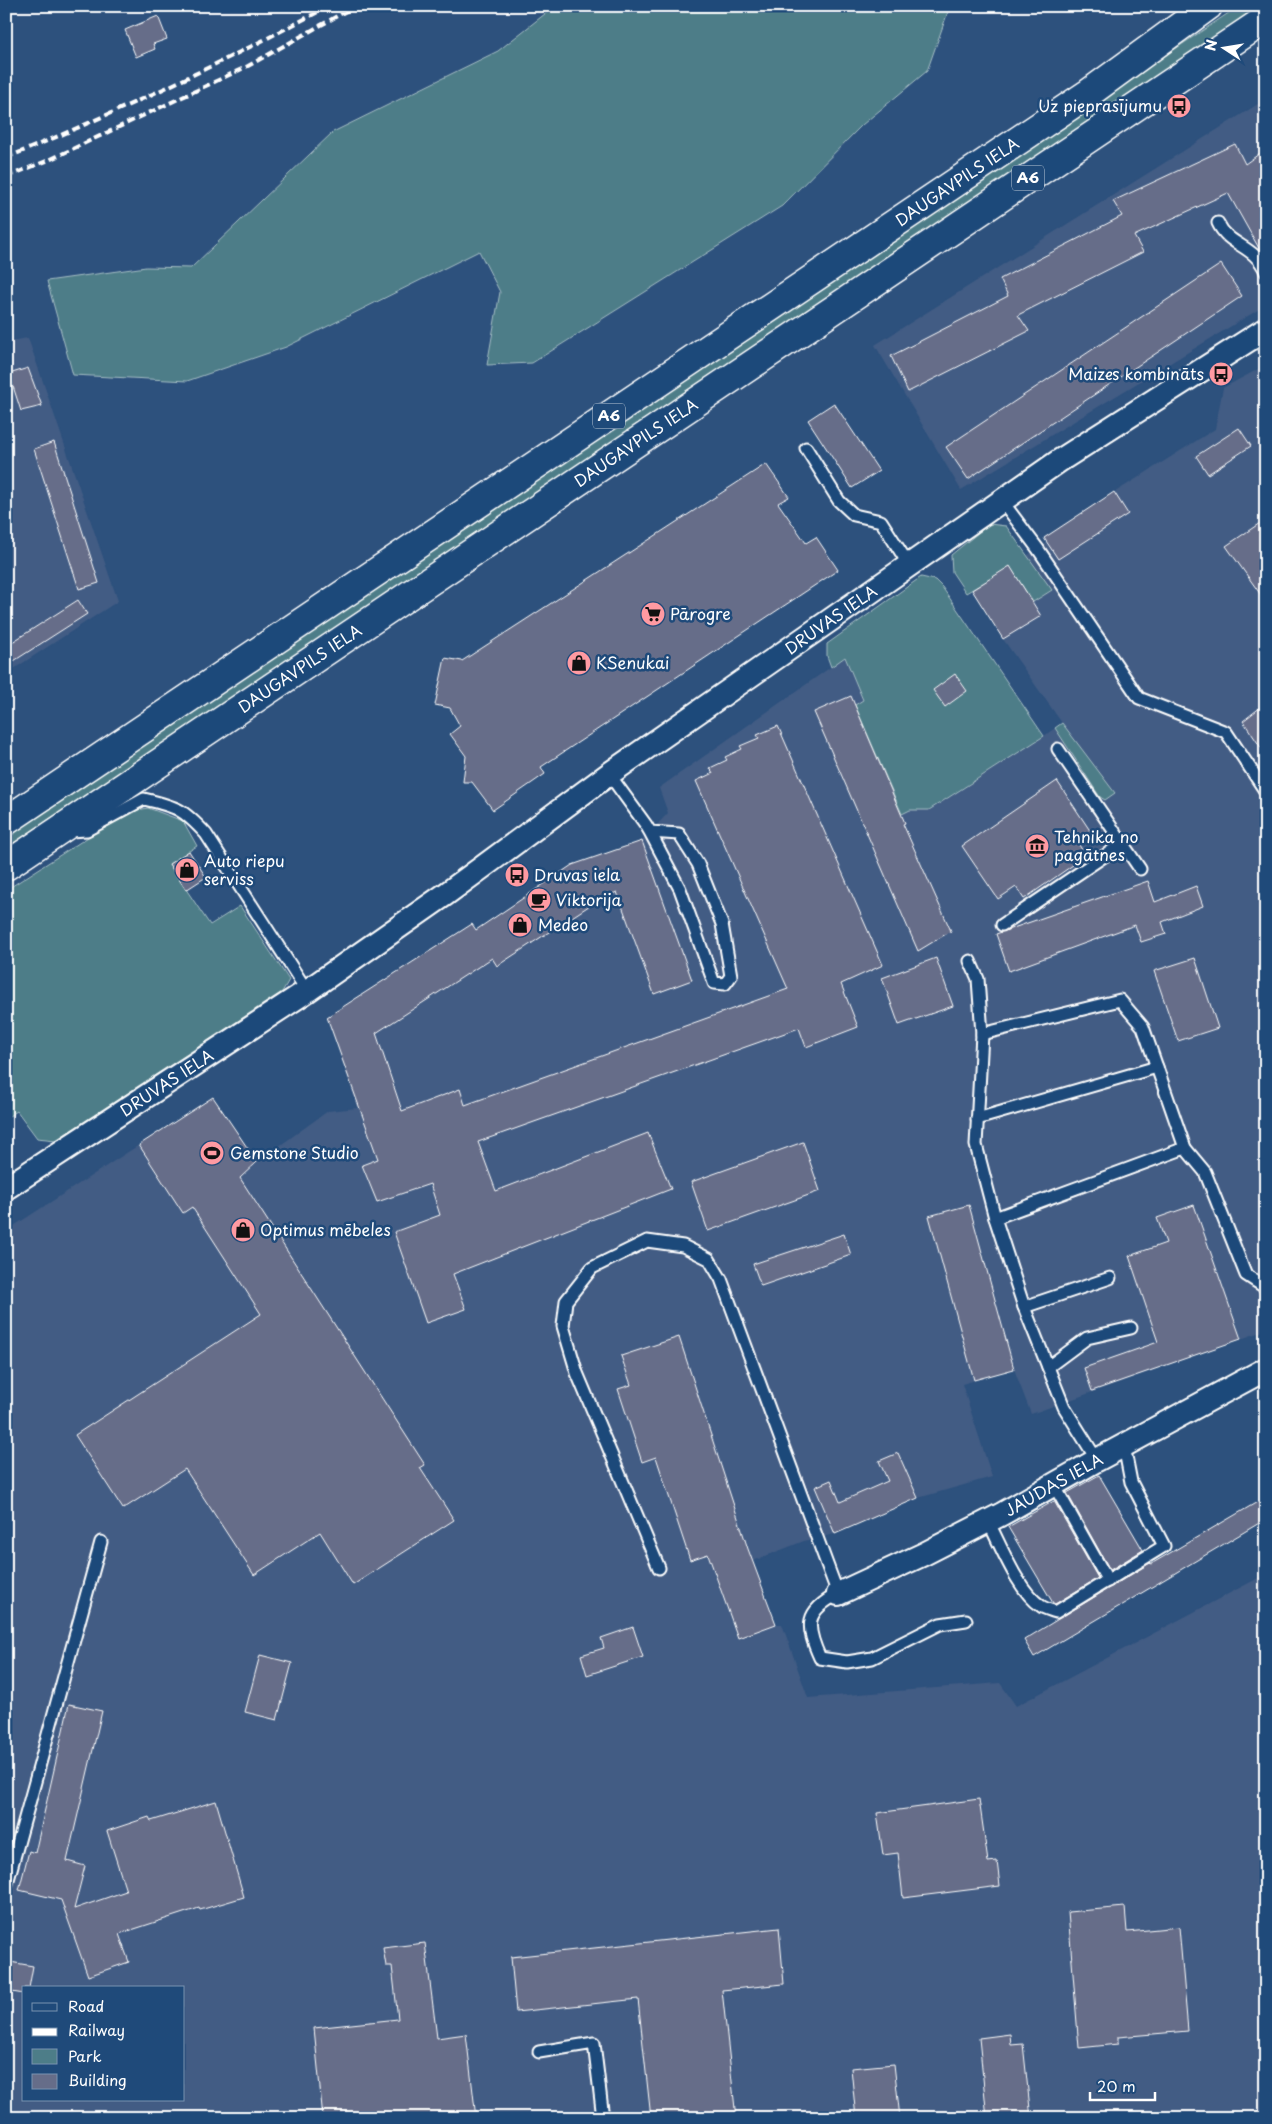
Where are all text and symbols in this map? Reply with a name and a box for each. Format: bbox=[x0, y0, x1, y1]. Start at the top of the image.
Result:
north arrow bbox=[1200, 22, 1250, 72]
text: N bbox=[1199, 38, 1222, 53]
place label: Uz pieprasījumu bbox=[1038, 93, 1162, 117]
bus stop icon: Uz pieprasījumu bbox=[1166, 93, 1192, 119]
street label: DAUGAVPILS IELA bbox=[890, 131, 1023, 231]
road number: A6 bbox=[1012, 166, 1044, 190]
place label: Maizes kombināts bbox=[1068, 361, 1204, 385]
bus stop icon: Maizes kombināts bbox=[1208, 361, 1234, 387]
street label: DAUGAVPILS IELA bbox=[569, 392, 702, 492]
road number: A6 bbox=[593, 404, 625, 428]
street label: DRUVAS IELA bbox=[779, 578, 881, 659]
supermarket icon: Pārogre bbox=[640, 601, 666, 627]
place label: Pārogre bbox=[670, 601, 731, 625]
street label: DAUGAVPILS IELA bbox=[233, 617, 366, 718]
shop icon: KSenukai bbox=[566, 650, 592, 676]
place label: KSenukai bbox=[596, 650, 669, 674]
place label: Tehnika no pagātnes bbox=[1054, 824, 1138, 866]
museum icon: Tehnika no pagātnes bbox=[1024, 833, 1050, 859]
place label: Auto riepu serviss bbox=[204, 848, 285, 890]
shop icon: Auto riepu serviss bbox=[174, 857, 200, 883]
bus stop icon: Druvas iela bbox=[504, 862, 530, 888]
place label: Druvas iela bbox=[534, 862, 620, 886]
cafe icon: Viktorija bbox=[526, 887, 552, 913]
place label: Viktorija bbox=[556, 887, 622, 911]
shop icon: Medeo bbox=[507, 912, 533, 938]
place label: Medeo bbox=[538, 912, 588, 936]
street label: DRUVAS IELA bbox=[115, 1043, 218, 1121]
sports icon: Gemstone Studio bbox=[199, 1140, 225, 1166]
place label: Gemstone Studio bbox=[230, 1140, 359, 1164]
shop icon: Optimus mēbeles bbox=[230, 1217, 256, 1243]
place label: Optimus mēbeles bbox=[260, 1217, 391, 1241]
street label: JAUDAS IELA bbox=[1000, 1446, 1107, 1521]
legend bbox=[22, 1986, 185, 2102]
text: Road bbox=[68, 1994, 104, 2017]
text: Railway bbox=[68, 2018, 125, 2041]
text: Park bbox=[68, 2044, 102, 2067]
text: Building bbox=[68, 2068, 127, 2091]
scale bar bbox=[1090, 2069, 1154, 2101]
text: 20 m bbox=[1097, 2074, 1136, 2097]

